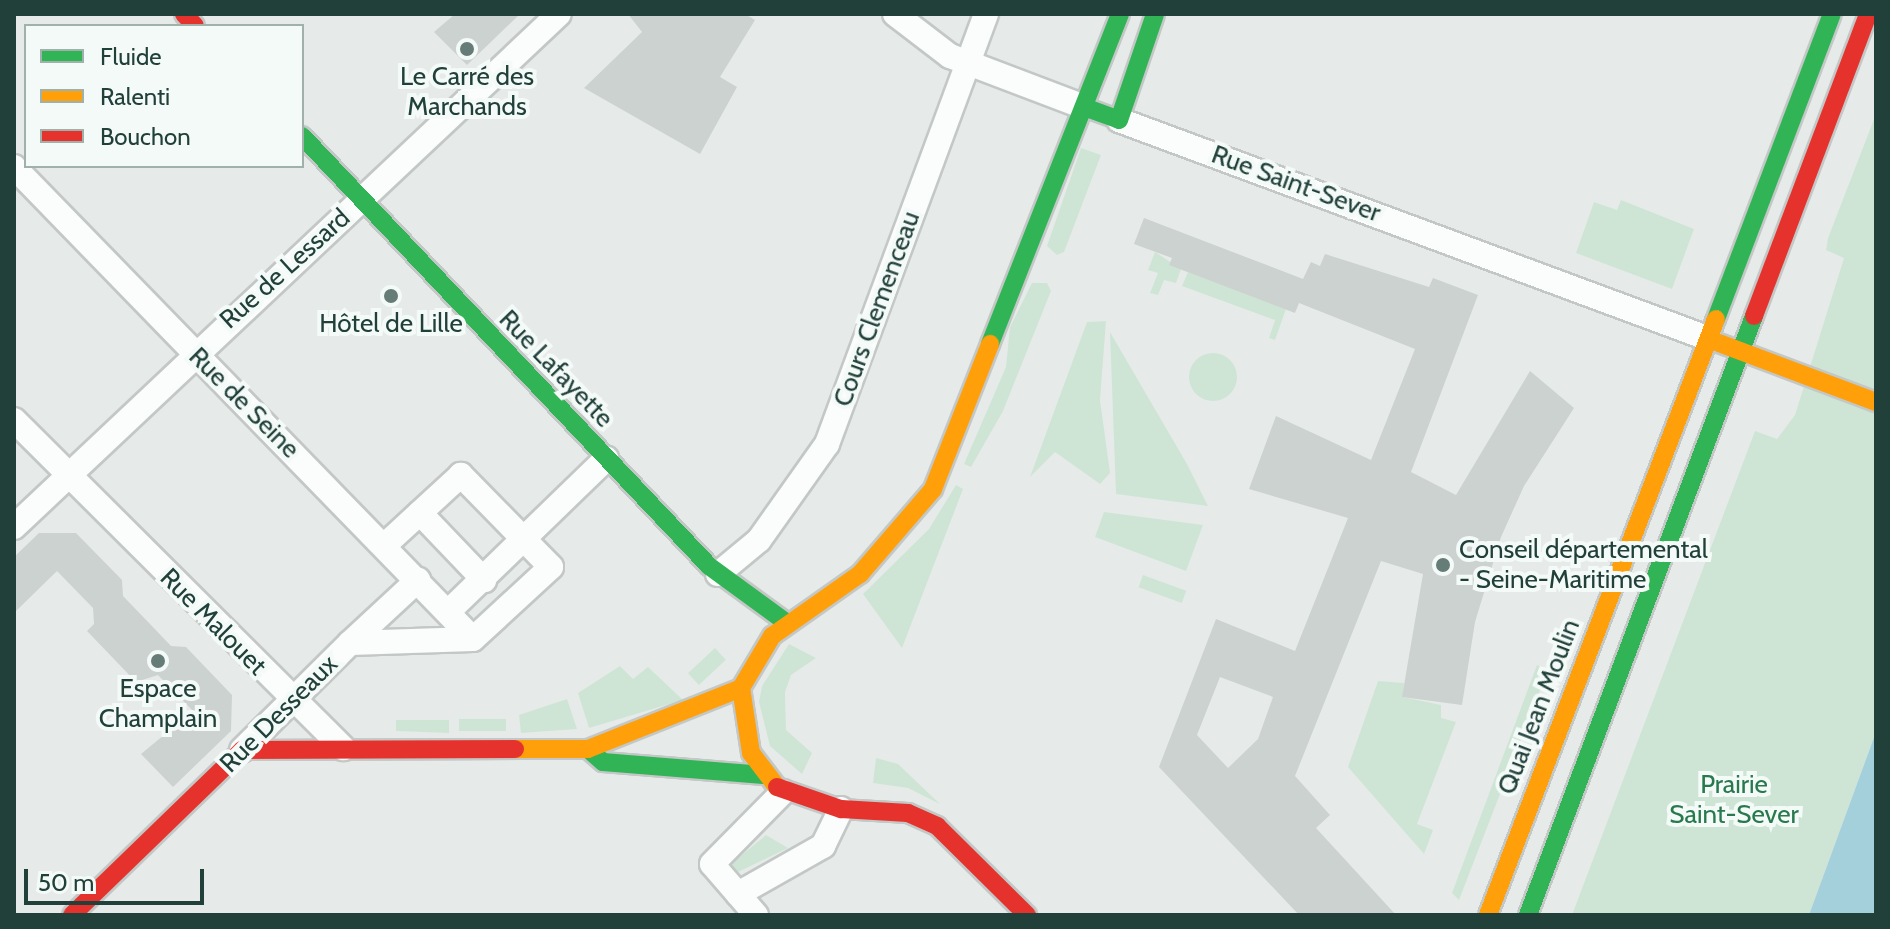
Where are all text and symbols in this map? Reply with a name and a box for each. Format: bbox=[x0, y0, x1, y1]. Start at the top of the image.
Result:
legend bbox=[24, 24, 304, 168]
marker: Le Carré des Marchands bbox=[458, 40, 476, 58]
text: Fluide bbox=[100, 42, 162, 71]
place label: Le Carré des Marchands bbox=[400, 61, 534, 122]
text: Ralenti bbox=[100, 82, 170, 111]
text: Bouchon bbox=[100, 122, 191, 151]
street label: Rue Saint-Sever bbox=[1207, 139, 1385, 229]
street label: Rue de Lessard bbox=[214, 202, 356, 336]
street label: Cours Clemenceau bbox=[827, 207, 927, 411]
marker: Hôtel de Lille bbox=[382, 287, 400, 305]
street label: Rue Lafayette bbox=[492, 304, 620, 434]
place label: Hôtel de Lille bbox=[319, 308, 463, 340]
street label: Rue de Seine bbox=[182, 341, 306, 465]
place label: Conseil départemental - Seine-Maritime bbox=[1459, 534, 1708, 596]
marker: Conseil départemental - Seine-Maritime bbox=[1434, 556, 1452, 574]
street label: Rue Malouet bbox=[153, 562, 273, 682]
street label: Quai Jean Moulin bbox=[1491, 615, 1587, 799]
street label: Rue Desseaux bbox=[214, 649, 344, 779]
marker: Espace Champlain bbox=[149, 652, 167, 670]
place label: Espace Champlain bbox=[99, 673, 217, 734]
park label: Prairie Saint-Sever bbox=[1669, 769, 1799, 830]
scale bar bbox=[28, 853, 208, 903]
text: 50 m bbox=[38, 868, 94, 897]

